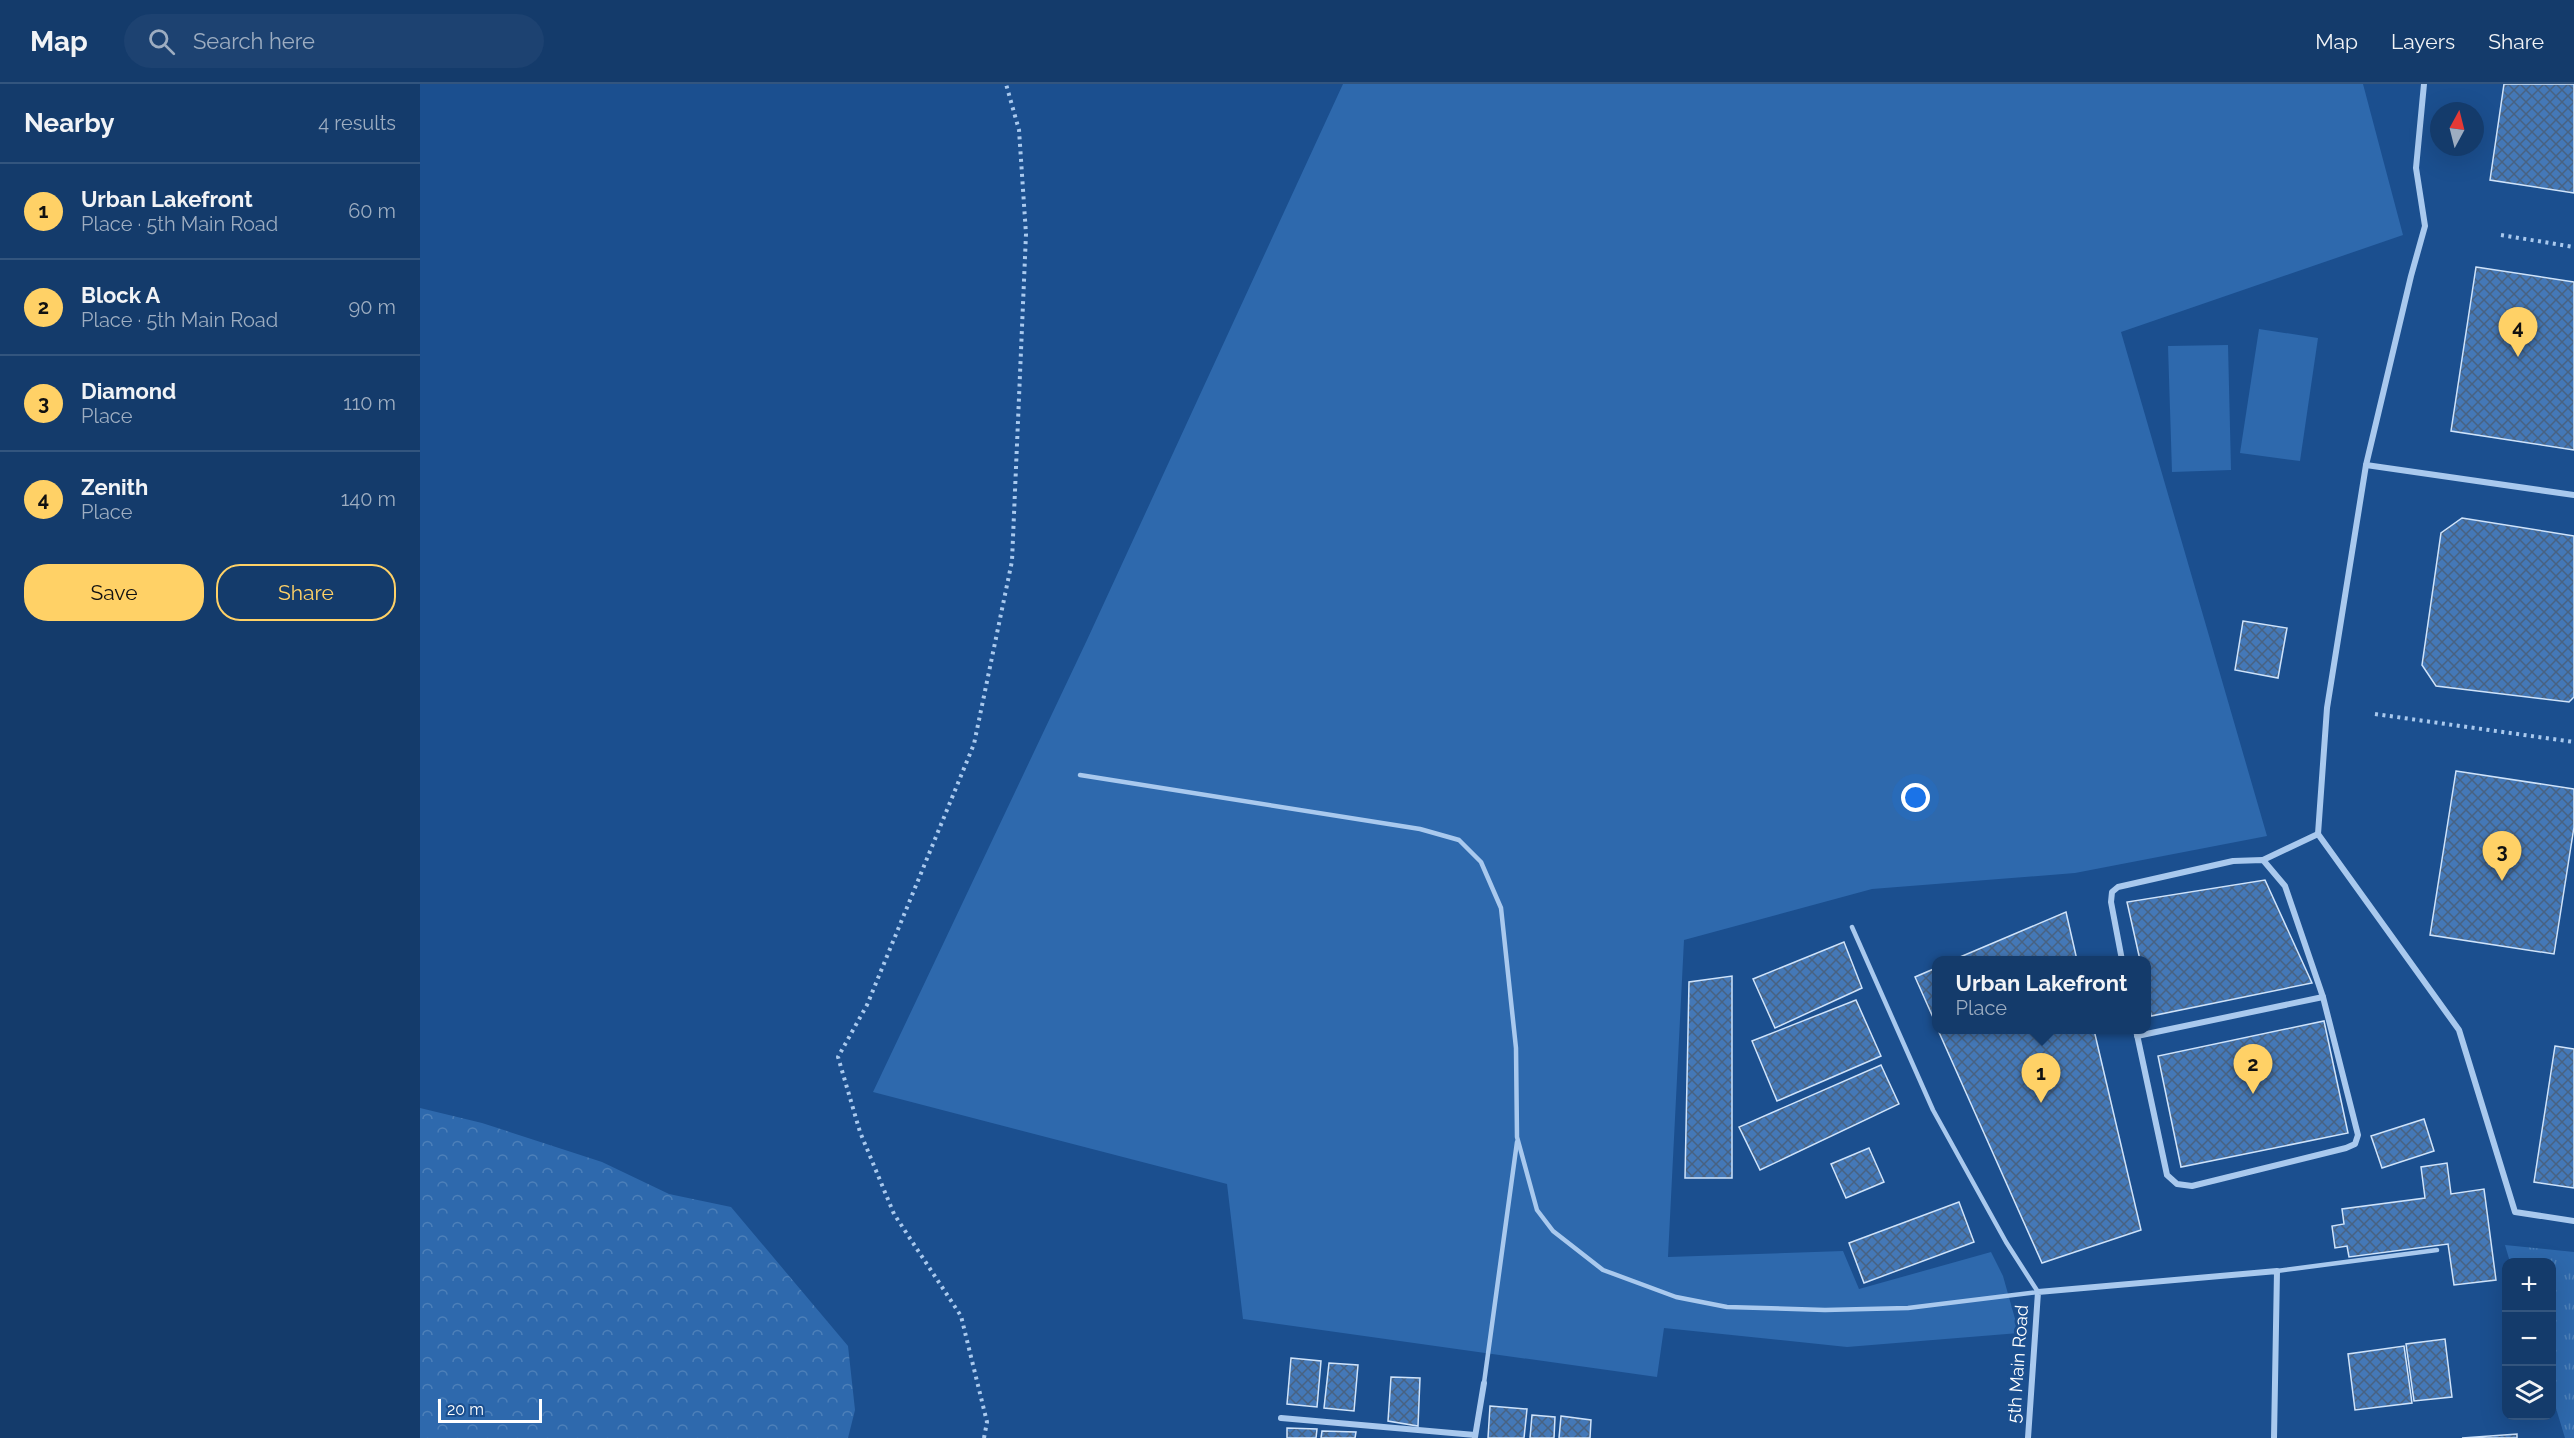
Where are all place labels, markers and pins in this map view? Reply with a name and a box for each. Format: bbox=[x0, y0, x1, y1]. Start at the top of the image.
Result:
pin: 4 bbox=[2498, 308, 2538, 357]
pin: 3 bbox=[2482, 832, 2522, 881]
pin: 2 bbox=[2234, 1044, 2272, 1094]
pin: 1 bbox=[2022, 1054, 2060, 1103]

